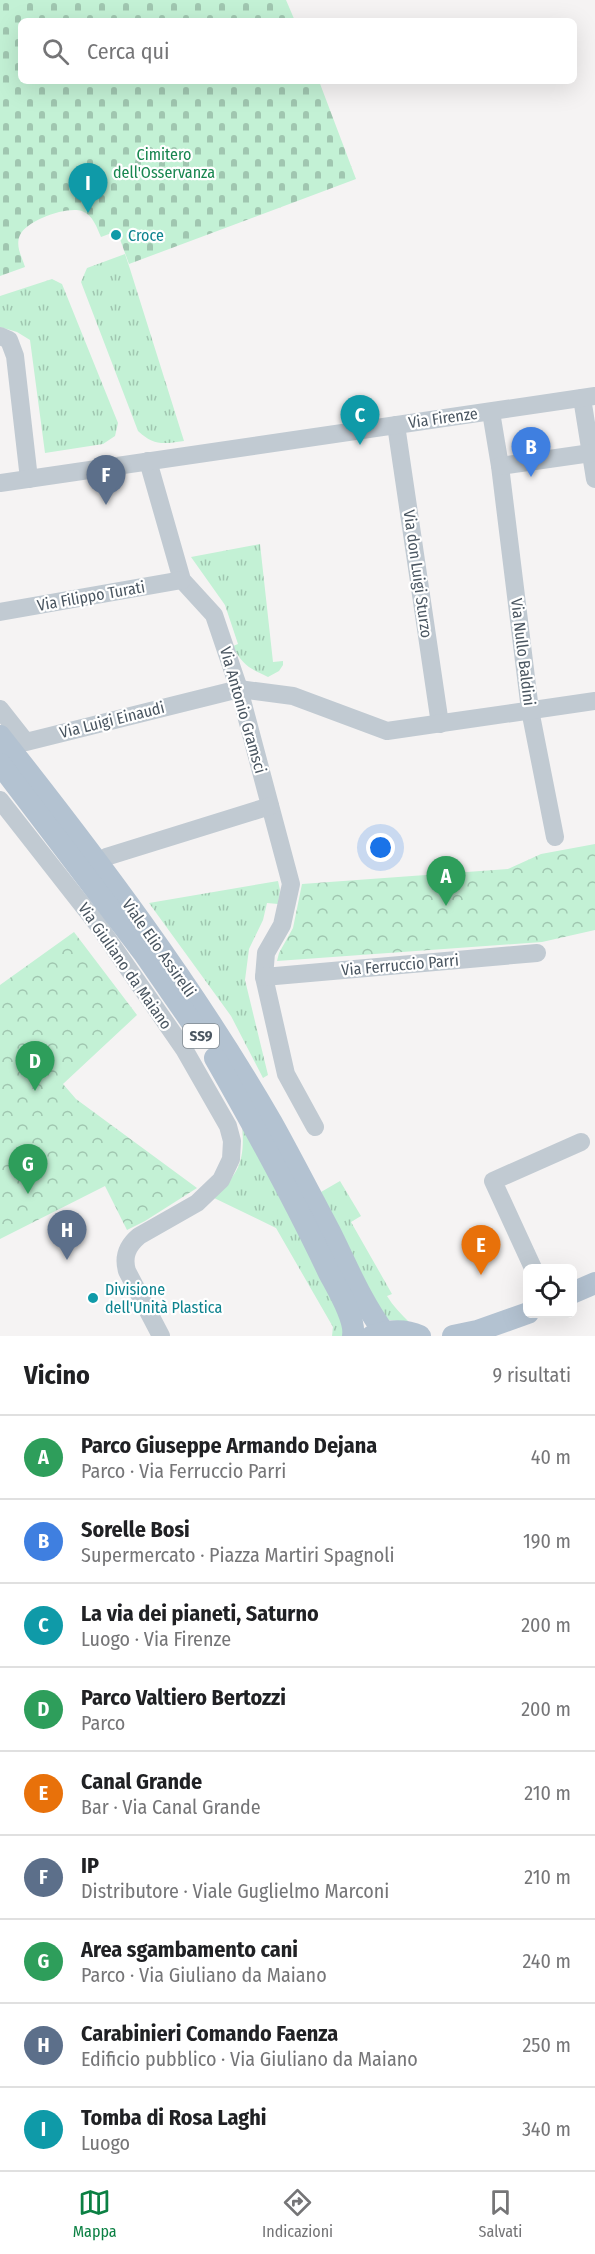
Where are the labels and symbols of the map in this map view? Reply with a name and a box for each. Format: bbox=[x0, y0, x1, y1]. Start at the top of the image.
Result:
park label: Cimitero dell'Osservanza bbox=[113, 145, 215, 182]
pin: I bbox=[68, 164, 107, 213]
place label: Croce bbox=[128, 226, 164, 245]
marker: Croce bbox=[109, 228, 123, 242]
pin: C bbox=[340, 396, 380, 445]
street label: Via Firenze bbox=[407, 404, 479, 432]
pin: B bbox=[512, 428, 550, 477]
pin: F bbox=[86, 456, 126, 505]
street label: Via don Luigi Sturzo bbox=[400, 509, 436, 639]
street label: Via Filippo Turati bbox=[36, 577, 146, 615]
street label: Via Nullo Baldini bbox=[507, 597, 539, 707]
street label: Via Antonio Gramsci bbox=[216, 645, 270, 775]
street label: Via Luigi Einaudi bbox=[58, 698, 166, 742]
your location bbox=[366, 833, 395, 862]
pin: A bbox=[426, 856, 466, 906]
street label: Viale Elio Assirelli bbox=[118, 895, 200, 1001]
street label: Via Giuliano da Maiano bbox=[74, 899, 176, 1033]
street label: Via Ferruccio Parri bbox=[340, 950, 460, 980]
road number: SS9 bbox=[183, 1024, 219, 1048]
pin: D bbox=[15, 1042, 54, 1091]
pin: G bbox=[9, 1144, 48, 1194]
pin: H bbox=[48, 1210, 86, 1260]
pin: E bbox=[462, 1226, 500, 1275]
place label: Divisione dell'Unità Plastica bbox=[105, 1280, 222, 1317]
marker: Divisione dell'Unità Plastica bbox=[86, 1291, 100, 1305]

